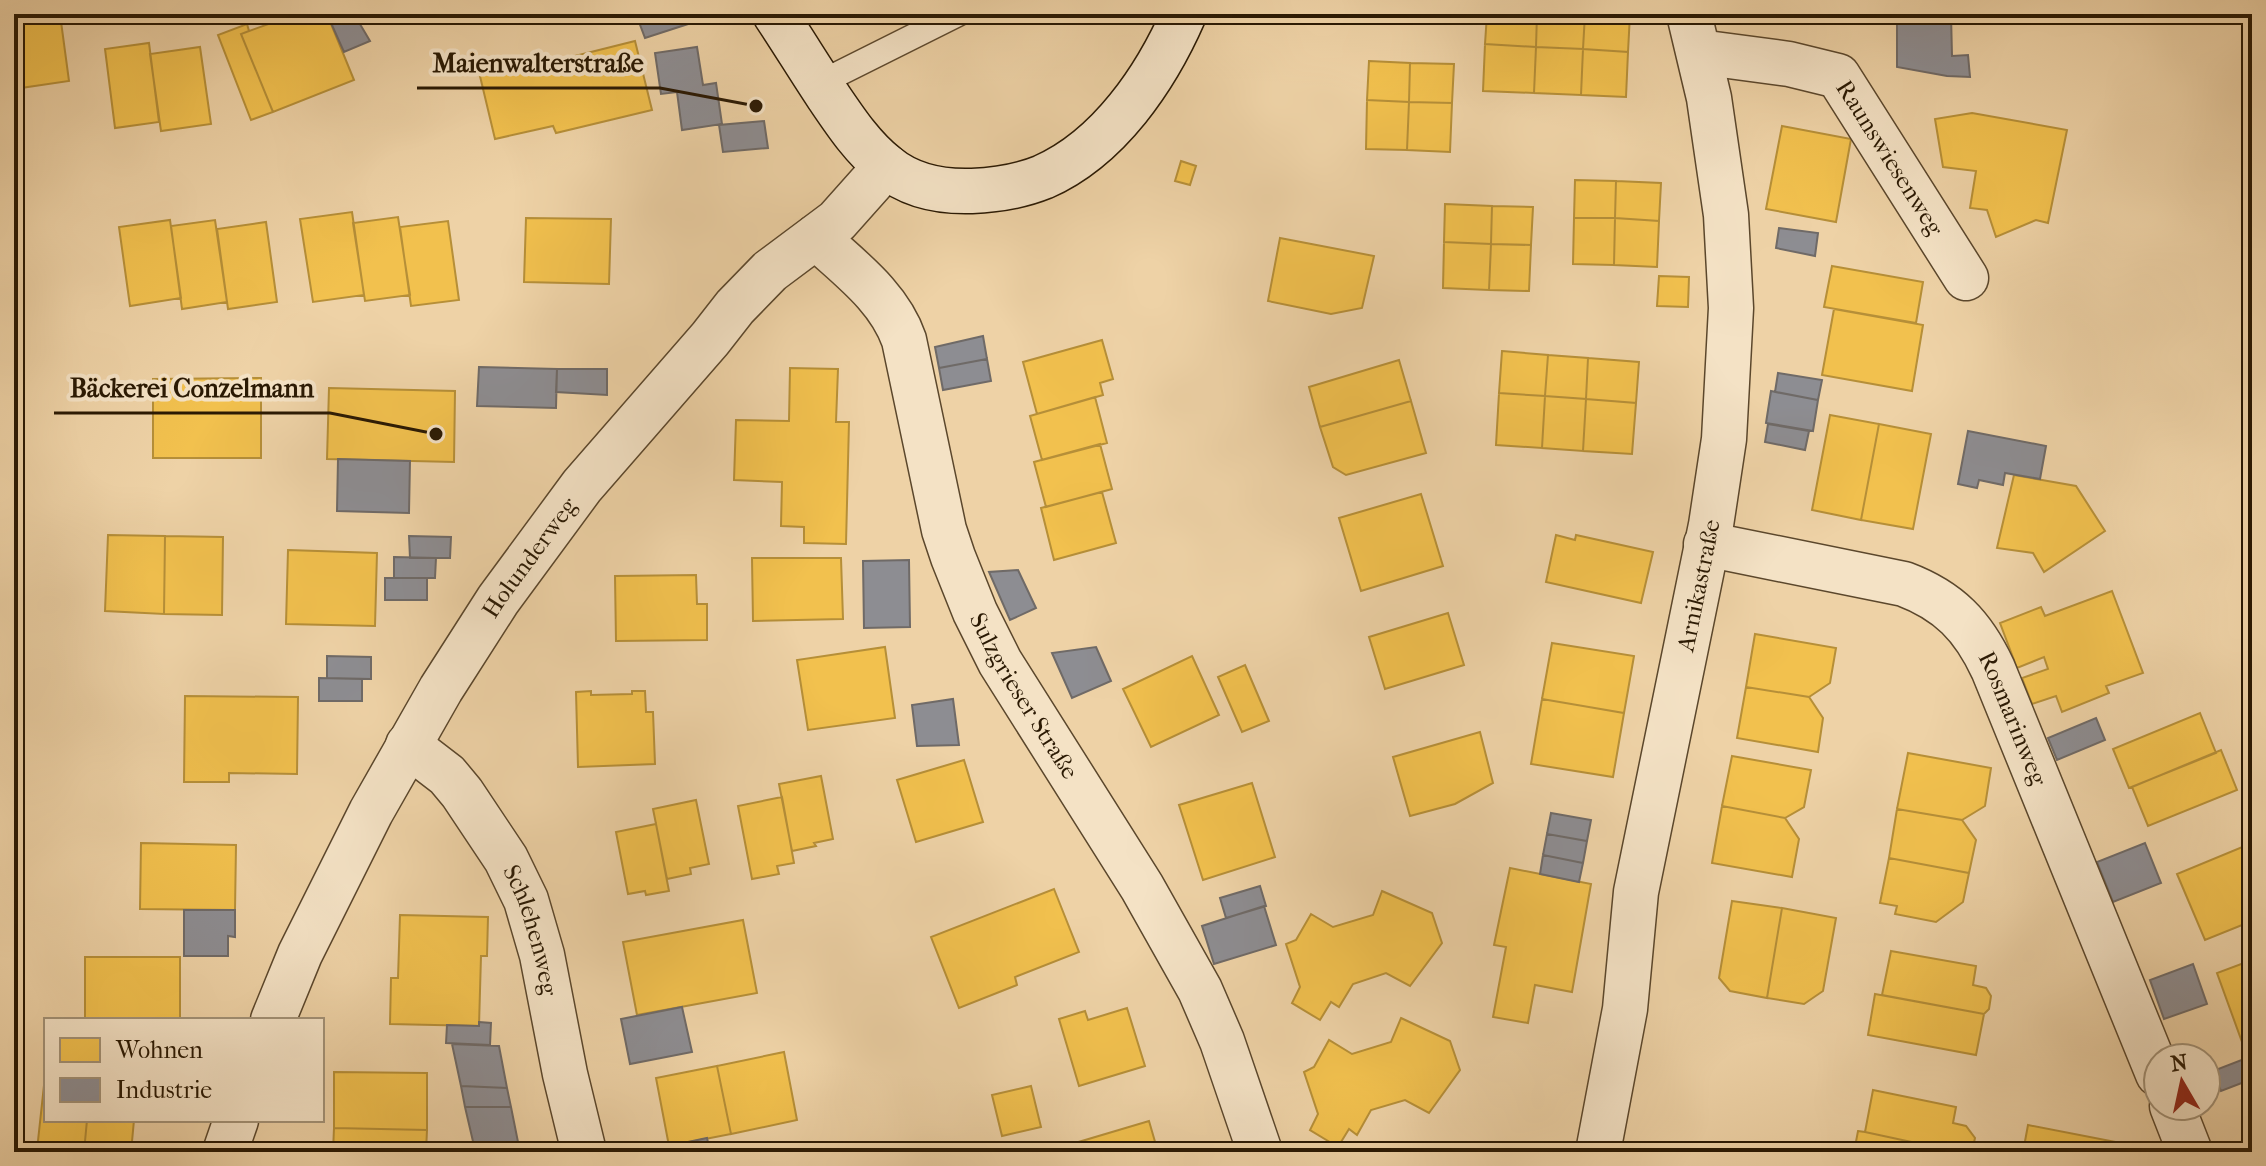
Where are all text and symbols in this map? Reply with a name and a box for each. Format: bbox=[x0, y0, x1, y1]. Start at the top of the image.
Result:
callout: Maienwalterstraße bbox=[417, 38, 660, 88]
text: Maienwalterstraße bbox=[432, 48, 644, 79]
street label: Raunswiesenweg bbox=[1830, 75, 1950, 241]
callout: Bäckerei Conzelmann bbox=[54, 363, 330, 413]
text: Bäckerei Conzelmann bbox=[70, 373, 315, 404]
street label: Holunderweg bbox=[476, 491, 583, 623]
street label: Arnikastraße bbox=[1671, 517, 1726, 655]
street label: Sulzgrieser Straße bbox=[964, 608, 1084, 784]
street label: Rosmarinweg bbox=[1973, 647, 2053, 790]
street label: Schlehenweg bbox=[497, 860, 564, 999]
legend bbox=[44, 1018, 324, 1122]
text: Wohnen bbox=[115, 1036, 203, 1064]
north arrow bbox=[2142, 1042, 2222, 1122]
text: N bbox=[2169, 1049, 2190, 1077]
text: Industrie bbox=[116, 1076, 212, 1104]

